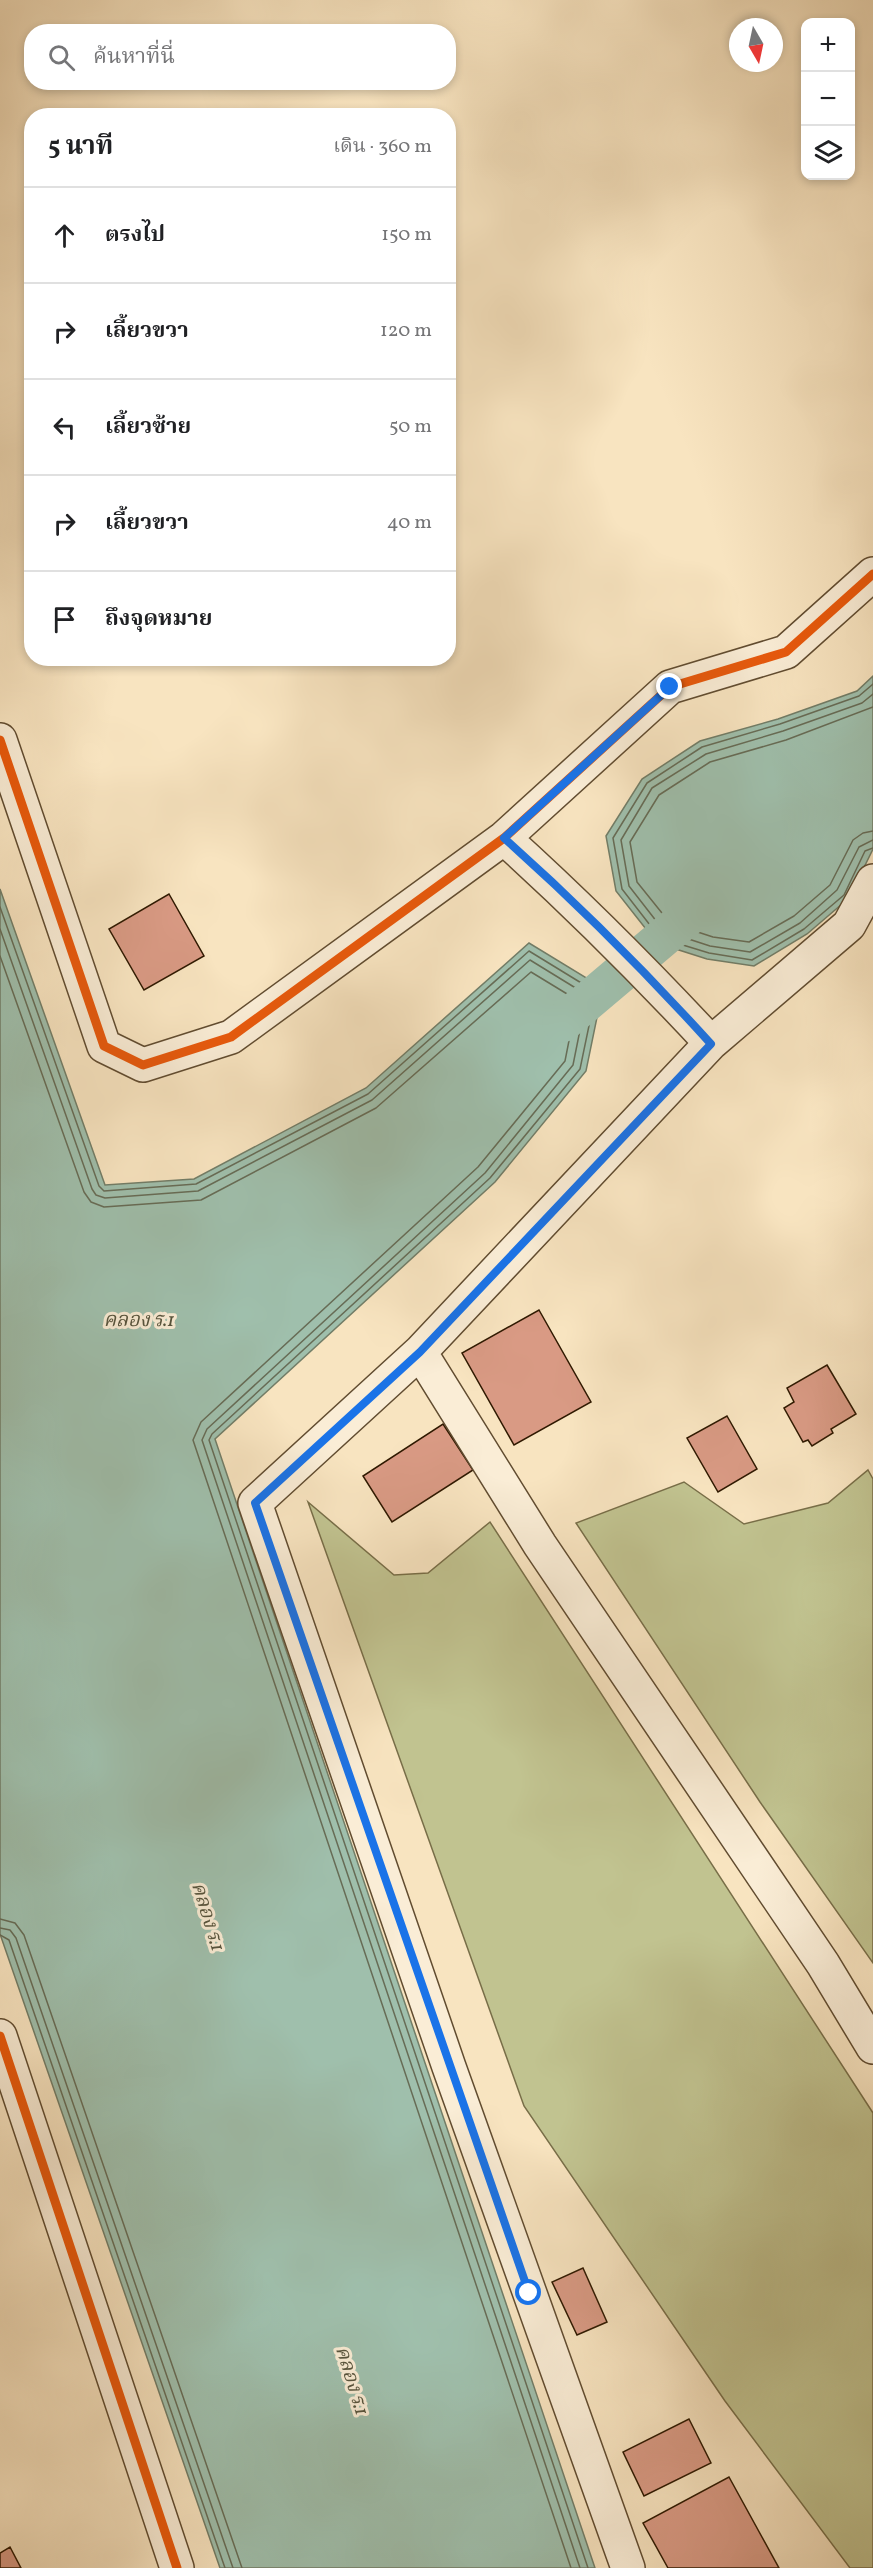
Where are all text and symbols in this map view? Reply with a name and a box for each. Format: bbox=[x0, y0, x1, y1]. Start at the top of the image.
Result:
north arrow bbox=[729, 18, 783, 72]
map controls bbox=[801, 18, 855, 180]
button: + bbox=[801, 18, 855, 72]
search box bbox=[24, 24, 456, 90]
icon: search bbox=[45, 41, 78, 74]
text: ค้นหาที่นี่ bbox=[93, 42, 175, 73]
button: − bbox=[801, 72, 855, 126]
button: layers bbox=[801, 126, 855, 180]
text: 5 นาที bbox=[48, 129, 113, 165]
text: เดิน · 360 m bbox=[333, 133, 432, 161]
icon: ahead bbox=[48, 219, 81, 252]
text: ตรงไป bbox=[105, 220, 165, 251]
text: 150 m bbox=[381, 221, 432, 249]
icon: right bbox=[48, 315, 81, 348]
text: เลี้ยวขวา bbox=[105, 316, 189, 347]
text: 120 m bbox=[380, 317, 432, 345]
icon: left bbox=[48, 411, 81, 444]
text: เลี้ยวซ้าย bbox=[105, 412, 191, 443]
text: 50 m bbox=[389, 413, 432, 441]
icon: right bbox=[48, 507, 81, 540]
text: เลี้ยวขวา bbox=[105, 508, 189, 539]
text: 40 m bbox=[387, 509, 432, 537]
icon: arrive bbox=[48, 603, 81, 636]
text: ถึงจุดหมาย bbox=[105, 604, 212, 635]
route end bbox=[656, 673, 682, 699]
water label: คลอง ร.1 bbox=[103, 1307, 175, 1335]
water label: คลอง ร.1 bbox=[183, 1879, 231, 1955]
route start bbox=[515, 2279, 541, 2305]
water label: คลอง ร.1 bbox=[327, 2343, 375, 2419]

